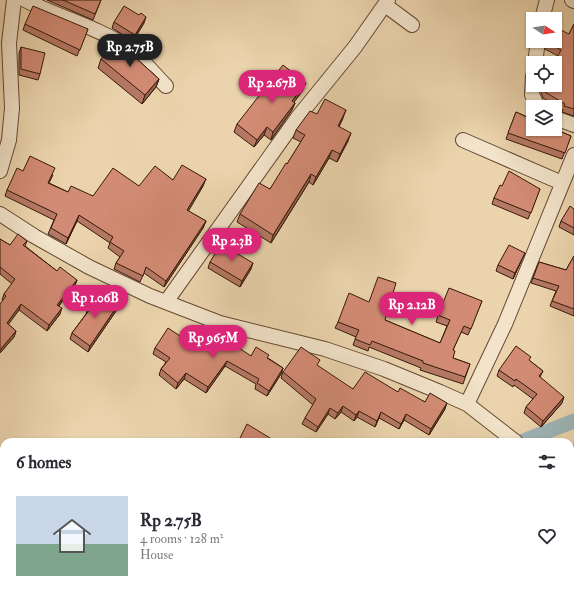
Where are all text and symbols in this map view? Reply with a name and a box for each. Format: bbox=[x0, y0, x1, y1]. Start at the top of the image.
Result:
north arrow bbox=[526, 12, 562, 48]
map controls bbox=[526, 12, 562, 136]
pin: Rp 2.75B bbox=[89, 34, 171, 68]
text: Rp 2.75B bbox=[106, 39, 154, 55]
button: locate bbox=[526, 56, 562, 92]
pin: Rp 2.67B bbox=[231, 70, 313, 104]
text: Rp 2.67B bbox=[248, 75, 296, 91]
button: layers bbox=[526, 100, 562, 136]
pin: Rp 2.3B bbox=[195, 228, 269, 262]
text: Rp 2.3B bbox=[211, 233, 253, 249]
pin: Rp 1.06B bbox=[54, 285, 136, 319]
text: Rp 1.06B bbox=[71, 290, 119, 306]
pin: Rp 2.12B bbox=[371, 292, 453, 326]
text: Rp 2.12B bbox=[388, 297, 436, 313]
pin: Rp 965M bbox=[176, 325, 250, 359]
text: Rp 965M bbox=[188, 330, 238, 346]
icon: filters bbox=[536, 451, 558, 473]
text: 6 homes bbox=[16, 452, 71, 473]
text: Rp 2.75B bbox=[140, 510, 202, 531]
icon: home bbox=[48, 512, 96, 560]
icon: heart bbox=[536, 525, 558, 547]
text: 4 rooms · 128 m² bbox=[140, 531, 223, 547]
text: House bbox=[140, 547, 173, 563]

